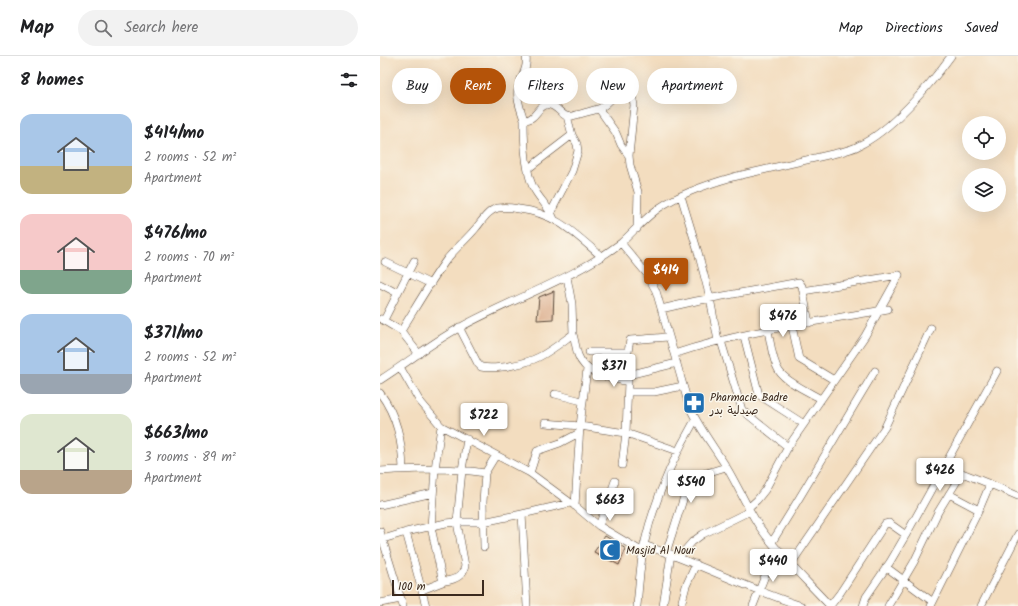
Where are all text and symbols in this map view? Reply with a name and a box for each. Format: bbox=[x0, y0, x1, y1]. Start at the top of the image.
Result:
search box bbox=[78, 10, 358, 46]
text: Map bbox=[20, 13, 54, 43]
text: Search here bbox=[124, 16, 198, 40]
icon: search bbox=[92, 17, 114, 39]
text: Map bbox=[838, 17, 863, 39]
text: Directions bbox=[885, 17, 943, 39]
text: Saved bbox=[965, 17, 998, 39]
text: 8 homes bbox=[20, 67, 84, 94]
chip: Buy bbox=[392, 68, 442, 104]
chip: Rent bbox=[450, 68, 506, 104]
chip: Filters bbox=[514, 68, 578, 104]
chip: New bbox=[586, 68, 639, 104]
chip: Apartment bbox=[647, 68, 737, 104]
icon: filters bbox=[338, 69, 360, 91]
map controls bbox=[962, 116, 1006, 212]
button: locate bbox=[962, 116, 1006, 160]
text: $414/mo bbox=[144, 120, 204, 147]
icon: home bbox=[52, 130, 100, 178]
text: 2 rooms · 52 m² bbox=[144, 147, 236, 168]
text: Apartment bbox=[144, 168, 202, 189]
button: layers bbox=[962, 168, 1006, 212]
text: $476/mo bbox=[144, 220, 207, 247]
icon: home bbox=[52, 230, 100, 278]
text: 2 rooms · 70 m² bbox=[144, 247, 234, 268]
pin: $414 bbox=[642, 258, 690, 292]
text: $414 bbox=[653, 260, 679, 281]
text: Apartment bbox=[144, 268, 202, 289]
pin: $476 bbox=[759, 304, 807, 338]
text: $476 bbox=[769, 306, 797, 327]
text: $371/mo bbox=[144, 320, 203, 347]
icon: home bbox=[52, 330, 100, 378]
text: 2 rooms · 52 m² bbox=[144, 347, 236, 368]
pin: $371 bbox=[590, 354, 638, 388]
text: $371 bbox=[602, 356, 626, 377]
text: Apartment bbox=[144, 368, 202, 389]
place label: Pharmacie Badre صيدلية بدر bbox=[709, 389, 788, 420]
pharmacy icon: Pharmacie Badre صيدلية بدر bbox=[681, 390, 707, 416]
pin: $722 bbox=[460, 403, 508, 437]
text: $722 bbox=[470, 405, 499, 426]
text: $663/mo bbox=[144, 420, 208, 447]
icon: home bbox=[52, 430, 100, 478]
text: 3 rooms · 89 m² bbox=[144, 447, 236, 468]
pin: $426 bbox=[916, 458, 964, 492]
text: $426 bbox=[925, 460, 955, 481]
text: Apartment bbox=[144, 468, 202, 489]
pin: $540 bbox=[667, 470, 715, 504]
text: $540 bbox=[677, 472, 705, 493]
pin: $663 bbox=[586, 488, 634, 522]
text: $663 bbox=[596, 490, 624, 511]
mosque icon: Masjid Al Nour bbox=[597, 537, 623, 563]
place label: Masjid Al Nour bbox=[626, 542, 696, 560]
pin: $440 bbox=[749, 549, 797, 583]
text: $440 bbox=[759, 551, 787, 572]
scale bar bbox=[392, 578, 484, 597]
text: 100 m bbox=[398, 578, 426, 596]

